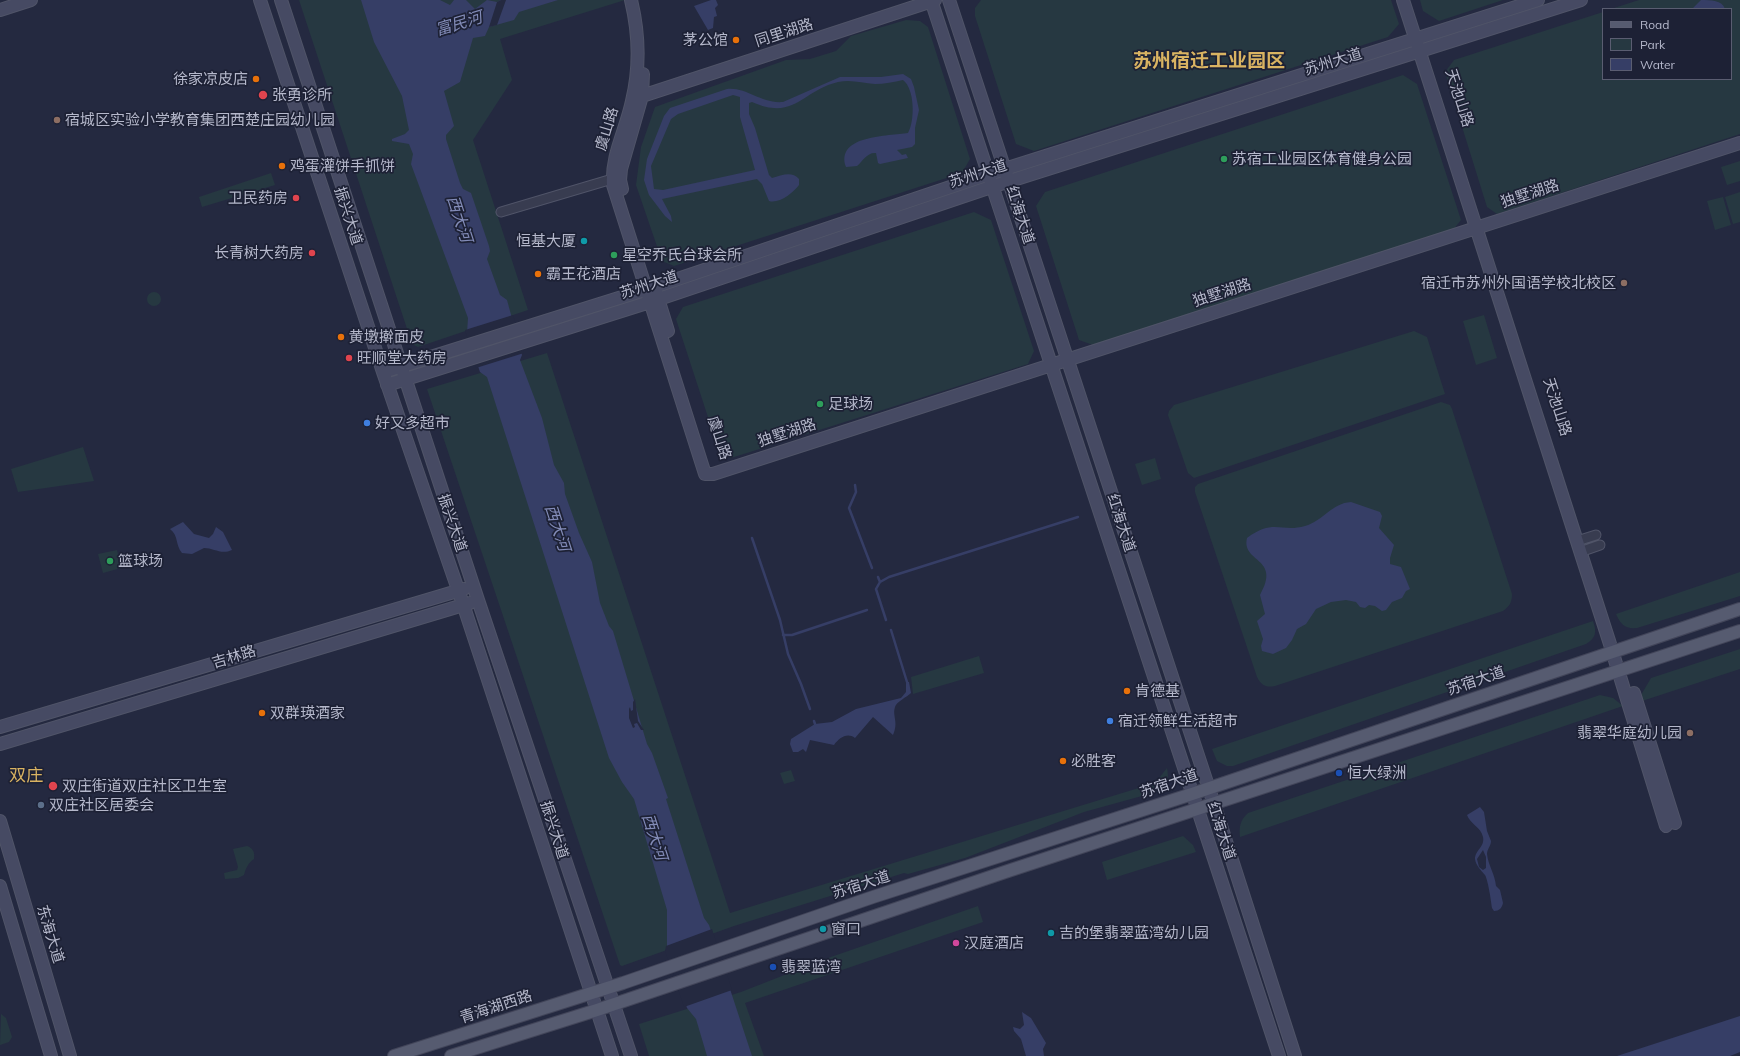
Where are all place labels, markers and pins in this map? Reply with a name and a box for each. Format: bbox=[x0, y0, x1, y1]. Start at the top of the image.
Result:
place label: 茅公馆 bbox=[683, 31, 728, 49]
marker: 茅公馆 bbox=[731, 35, 741, 45]
place label: 徐家凉皮店 bbox=[173, 70, 248, 88]
marker: 徐家凉皮店 bbox=[251, 74, 261, 84]
place label: 张勇诊所 bbox=[272, 86, 332, 104]
marker: 张勇诊所 bbox=[257, 89, 269, 101]
place label: 宿城区实验小学教育集团西楚庄园幼儿园 bbox=[65, 111, 335, 129]
marker: 宿城区实验小学教育集团西楚庄园幼儿园 bbox=[52, 115, 62, 125]
place label: 苏宿工业园区体育健身公园 bbox=[1232, 150, 1412, 168]
marker: 苏宿工业园区体育健身公园 bbox=[1219, 154, 1229, 164]
place label: 鸡蛋灌饼手抓饼 bbox=[290, 157, 395, 175]
marker: 鸡蛋灌饼手抓饼 bbox=[277, 161, 287, 171]
place label: 卫民药房 bbox=[228, 189, 288, 207]
marker: 卫民药房 bbox=[291, 193, 301, 203]
place label: 恒基大厦 bbox=[516, 232, 576, 250]
marker: 恒基大厦 bbox=[579, 236, 589, 246]
place label: 长青树大药房 bbox=[214, 244, 304, 262]
place label: 星空乔氏台球会所 bbox=[622, 246, 742, 264]
marker: 长青树大药房 bbox=[307, 248, 317, 258]
marker: 星空乔氏台球会所 bbox=[609, 250, 619, 260]
place label: 霸王花酒店 bbox=[546, 265, 621, 283]
marker: 霸王花酒店 bbox=[533, 269, 543, 279]
place label: 宿迁市苏州外国语学校北校区 bbox=[1421, 274, 1616, 292]
marker: 宿迁市苏州外国语学校北校区 bbox=[1619, 278, 1629, 288]
place label: 黄墩擀面皮 bbox=[349, 328, 424, 346]
marker: 黄墩擀面皮 bbox=[336, 332, 346, 342]
place label: 旺顺堂大药房 bbox=[357, 349, 447, 367]
marker: 旺顺堂大药房 bbox=[344, 353, 354, 363]
place label: 足球场 bbox=[828, 395, 873, 413]
marker: 足球场 bbox=[815, 399, 825, 409]
place label: 好又多超市 bbox=[375, 414, 450, 432]
marker: 好又多超市 bbox=[362, 418, 372, 428]
place label: 篮球场 bbox=[118, 552, 163, 570]
marker: 篮球场 bbox=[105, 556, 115, 566]
place label: 肯德基 bbox=[1135, 682, 1180, 700]
marker: 肯德基 bbox=[1122, 686, 1132, 696]
place label: 双群瑛酒家 bbox=[270, 704, 345, 722]
marker: 双群瑛酒家 bbox=[257, 708, 267, 718]
place label: 宿迁领鲜生活超市 bbox=[1118, 712, 1238, 730]
marker: 宿迁领鲜生活超市 bbox=[1105, 716, 1115, 726]
place label: 翡翠华庭幼儿园 bbox=[1577, 724, 1682, 742]
marker: 翡翠华庭幼儿园 bbox=[1685, 728, 1695, 738]
place label: 必胜客 bbox=[1071, 752, 1116, 770]
marker: 必胜客 bbox=[1058, 756, 1068, 766]
place label: 恒大绿洲 bbox=[1347, 764, 1407, 782]
marker: 恒大绿洲 bbox=[1334, 768, 1344, 778]
place label: 双庄街道双庄社区卫生室 bbox=[62, 777, 227, 795]
marker: 双庄街道双庄社区卫生室 bbox=[47, 780, 59, 792]
place label: 双庄社区居委会 bbox=[49, 796, 154, 814]
marker: 双庄社区居委会 bbox=[36, 800, 46, 810]
place label: 窗口 bbox=[831, 920, 861, 938]
marker: 窗口 bbox=[818, 924, 828, 934]
place label: 吉的堡翡翠蓝湾幼儿园 bbox=[1059, 924, 1209, 942]
marker: 吉的堡翡翠蓝湾幼儿园 bbox=[1046, 928, 1056, 938]
place label: 汉庭酒店 bbox=[964, 934, 1024, 952]
marker: 汉庭酒店 bbox=[951, 938, 961, 948]
place label: 翡翠蓝湾 bbox=[781, 958, 841, 976]
marker: 翡翠蓝湾 bbox=[768, 962, 778, 972]

